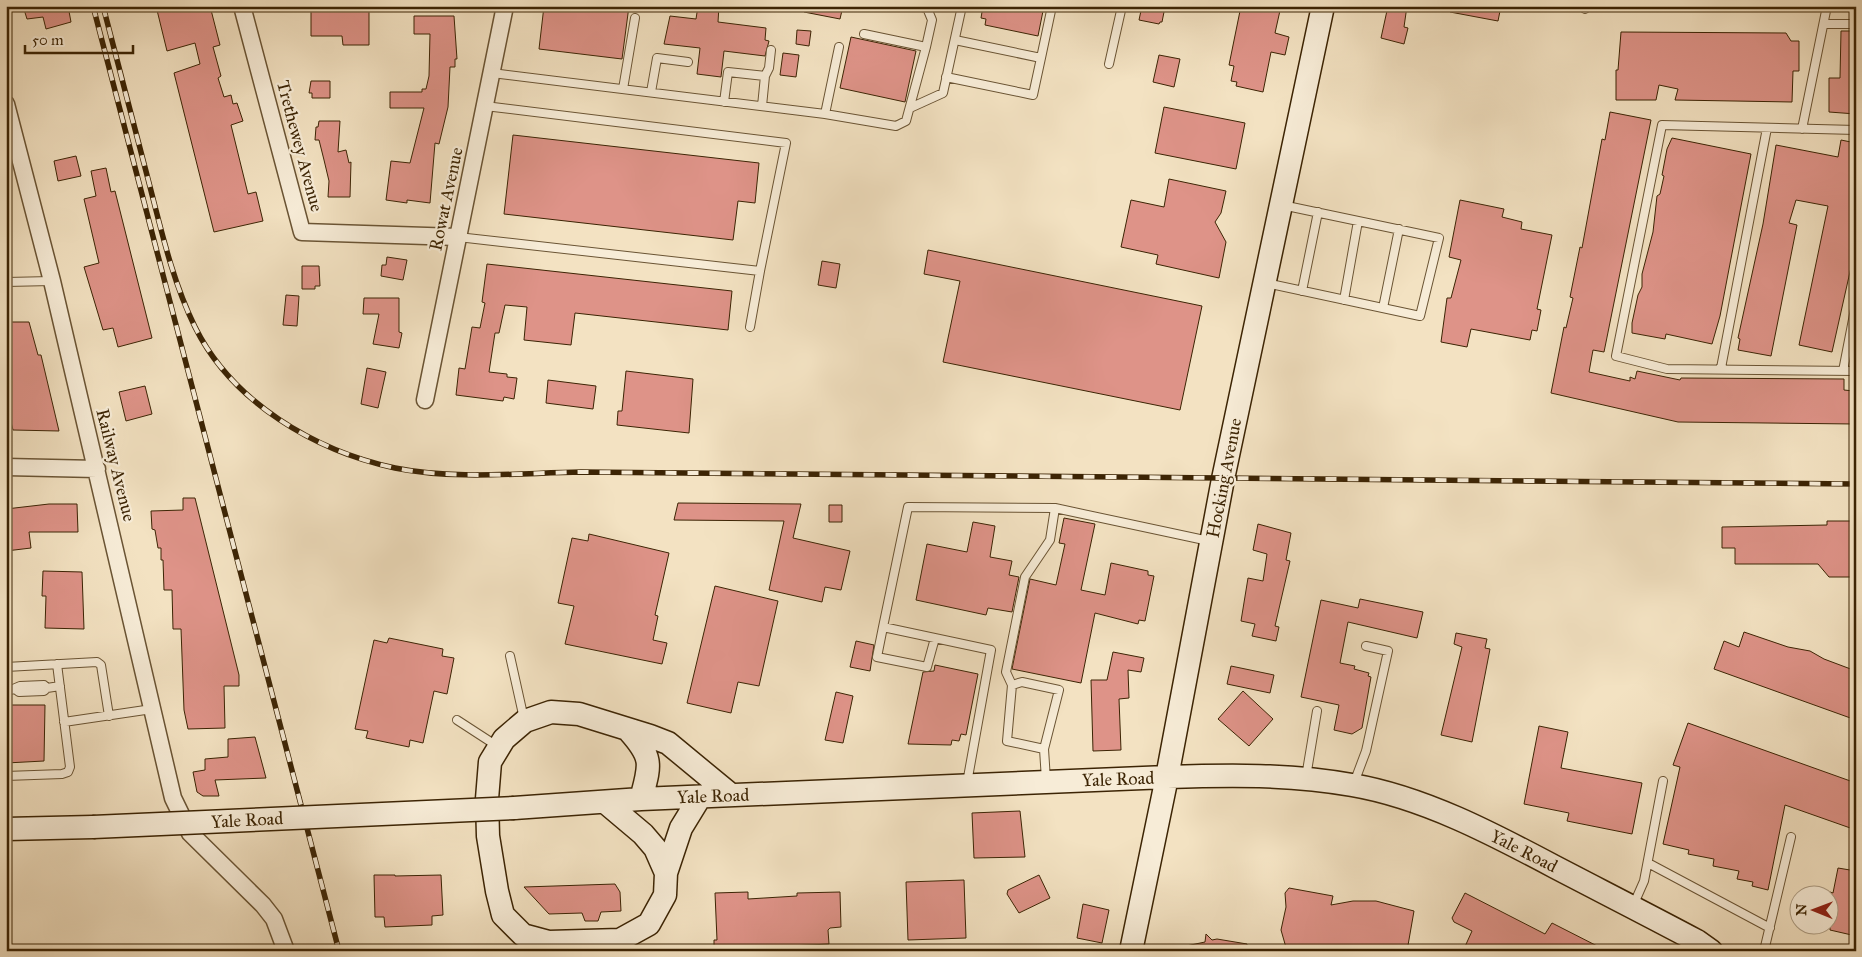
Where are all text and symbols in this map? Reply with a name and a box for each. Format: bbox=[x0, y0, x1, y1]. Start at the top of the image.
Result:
scale bar bbox=[25, 22, 132, 54]
text: 50 m bbox=[32, 31, 64, 49]
street label: Trethewey Avenue bbox=[272, 78, 328, 214]
street label: Rowat Avenue bbox=[424, 145, 468, 253]
street label: Railway Avenue bbox=[91, 406, 141, 524]
street label: Hocking Avenue bbox=[1202, 416, 1247, 540]
street label: Yale Road bbox=[1081, 767, 1155, 791]
street label: Yale Road bbox=[676, 784, 750, 808]
street label: Yale Road bbox=[210, 807, 284, 833]
street label: Yale Road bbox=[1487, 825, 1561, 877]
north arrow bbox=[1790, 884, 1840, 934]
text: N bbox=[1793, 904, 1810, 916]

